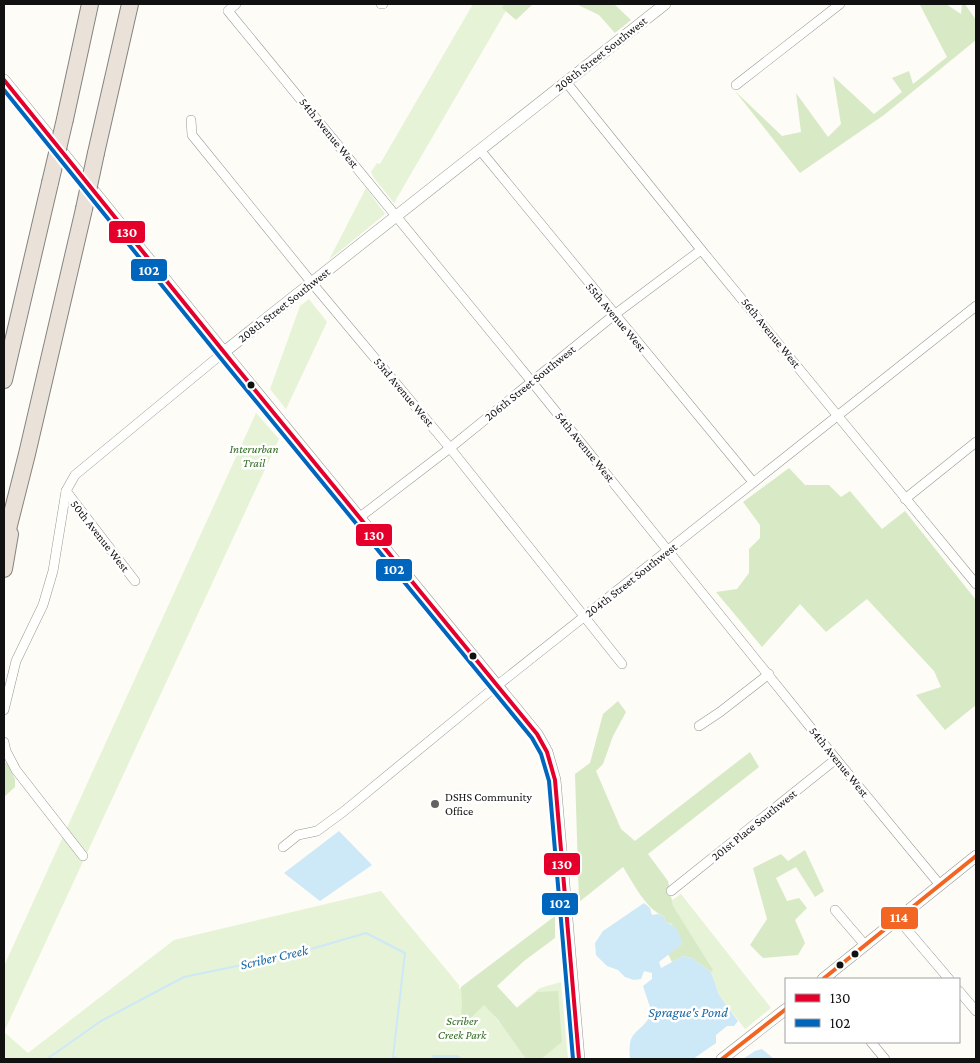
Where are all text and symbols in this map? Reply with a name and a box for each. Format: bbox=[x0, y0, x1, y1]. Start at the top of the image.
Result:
street label: 208th Street Southwest bbox=[552, 13, 651, 94]
street label: 54th Avenue West bbox=[296, 95, 362, 172]
line badge: 130 bbox=[108, 220, 146, 244]
text: 130 bbox=[117, 224, 137, 240]
line badge: 102 bbox=[130, 258, 168, 282]
text: 102 bbox=[139, 262, 159, 278]
street label: 208th Street Southwest bbox=[235, 264, 334, 345]
street label: 55th Avenue West bbox=[583, 280, 650, 355]
street label: 56th Avenue West bbox=[738, 295, 804, 372]
street label: 206th Street Southwest bbox=[482, 341, 579, 424]
street label: 53rd Avenue West bbox=[371, 355, 438, 430]
unlabelled marker bbox=[246, 380, 256, 390]
street label: 54th Avenue West bbox=[552, 409, 618, 486]
park label: Interurban Trail bbox=[229, 442, 279, 470]
street label: 50th Avenue West bbox=[68, 497, 133, 575]
line badge: 130 bbox=[355, 523, 393, 547]
text: 130 bbox=[364, 527, 384, 543]
street label: 204th Street Southwest bbox=[582, 539, 681, 620]
line badge: 102 bbox=[375, 558, 413, 582]
text: 102 bbox=[384, 561, 404, 577]
unlabelled marker bbox=[468, 651, 478, 661]
street label: 54th Avenue West bbox=[806, 724, 872, 801]
street label: 201st Place Southwest bbox=[709, 786, 800, 864]
place label: DSHS Community Office bbox=[445, 790, 532, 818]
marker: DSHS Community Office bbox=[429, 798, 441, 810]
line badge: 130 bbox=[543, 852, 581, 876]
text: 130 bbox=[552, 856, 572, 872]
line badge: 102 bbox=[541, 892, 579, 916]
text: 102 bbox=[550, 895, 570, 911]
line badge: 114 bbox=[880, 906, 919, 930]
text: 114 bbox=[890, 909, 908, 925]
water label: Scriber Creek bbox=[239, 941, 310, 973]
unlabelled marker bbox=[850, 949, 860, 959]
unlabelled marker bbox=[835, 960, 845, 970]
legend bbox=[785, 978, 960, 1043]
text: 130 bbox=[830, 990, 851, 1006]
water label: Sprague's Pond bbox=[648, 1004, 728, 1020]
park label: Scriber Creek Park bbox=[438, 1014, 487, 1042]
text: 102 bbox=[830, 1015, 850, 1031]

